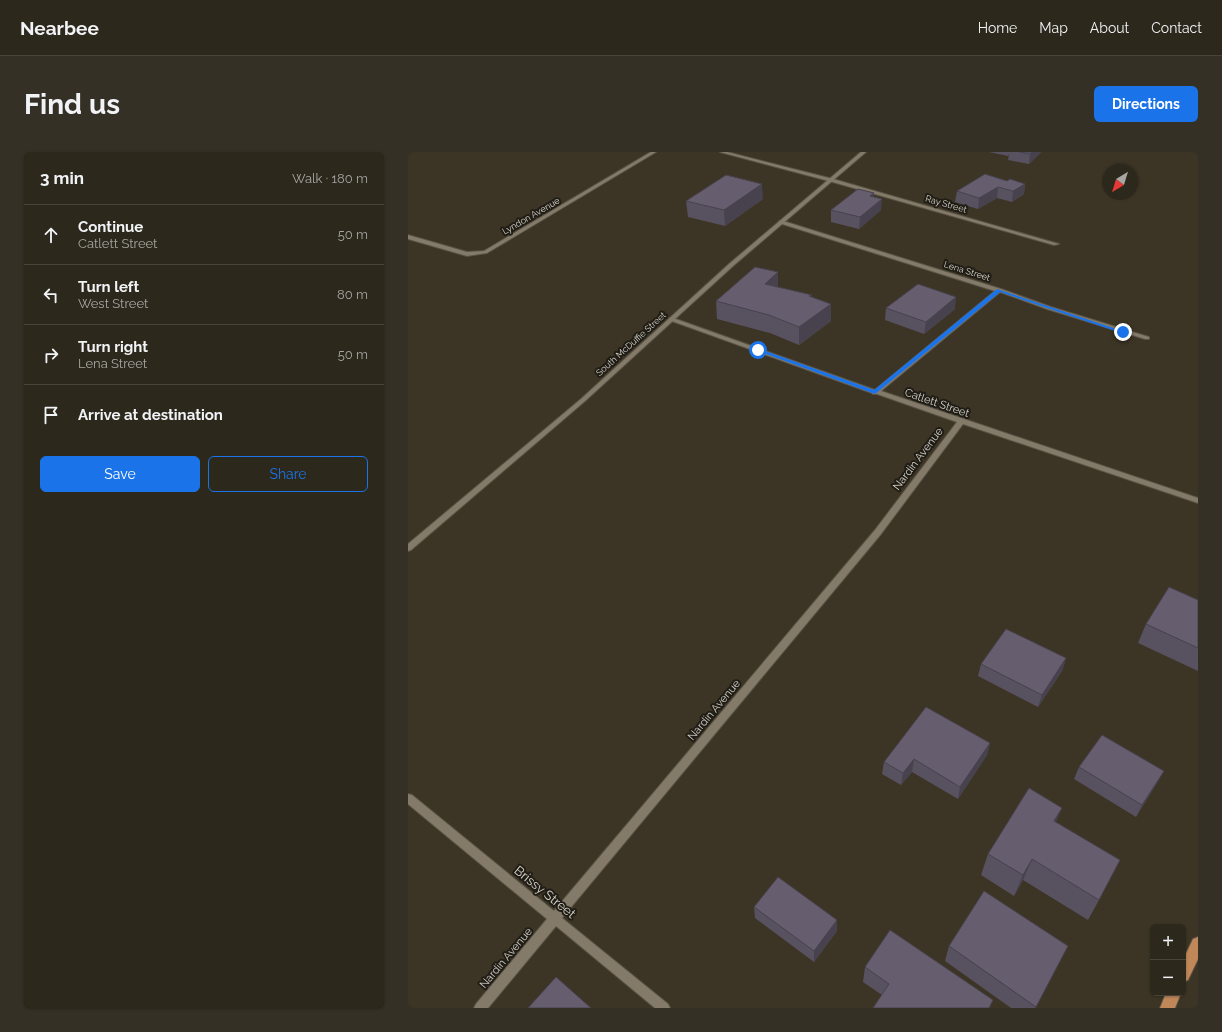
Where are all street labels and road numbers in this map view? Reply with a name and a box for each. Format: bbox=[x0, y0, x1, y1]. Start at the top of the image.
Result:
street label: Ray Street bbox=[924, 193, 968, 215]
street label: Lyndon Avenue bbox=[501, 195, 562, 236]
street label: Lena Street bbox=[943, 259, 991, 283]
street label: South McDuffie Street bbox=[594, 310, 668, 378]
street label: Catlett Street bbox=[903, 386, 971, 420]
street label: Nardin Avenue bbox=[890, 425, 946, 493]
street label: Nardin Avenue bbox=[685, 677, 743, 743]
street label: Brissy Street bbox=[511, 863, 579, 922]
street label: Nardin Avenue bbox=[477, 925, 535, 991]

